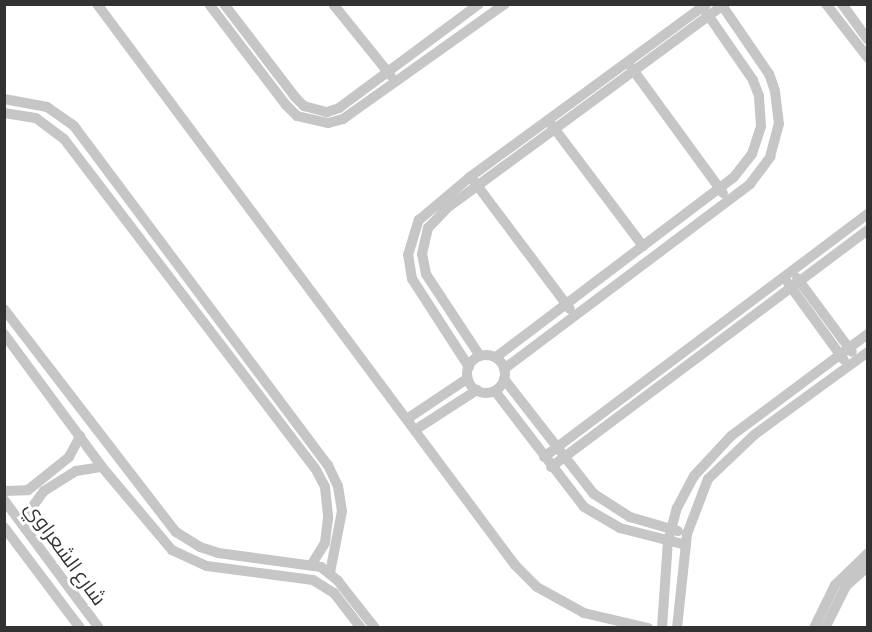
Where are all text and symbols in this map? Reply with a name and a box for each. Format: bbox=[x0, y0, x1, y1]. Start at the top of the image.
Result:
street label: شارع الشعراوي bbox=[20, 496, 112, 610]

